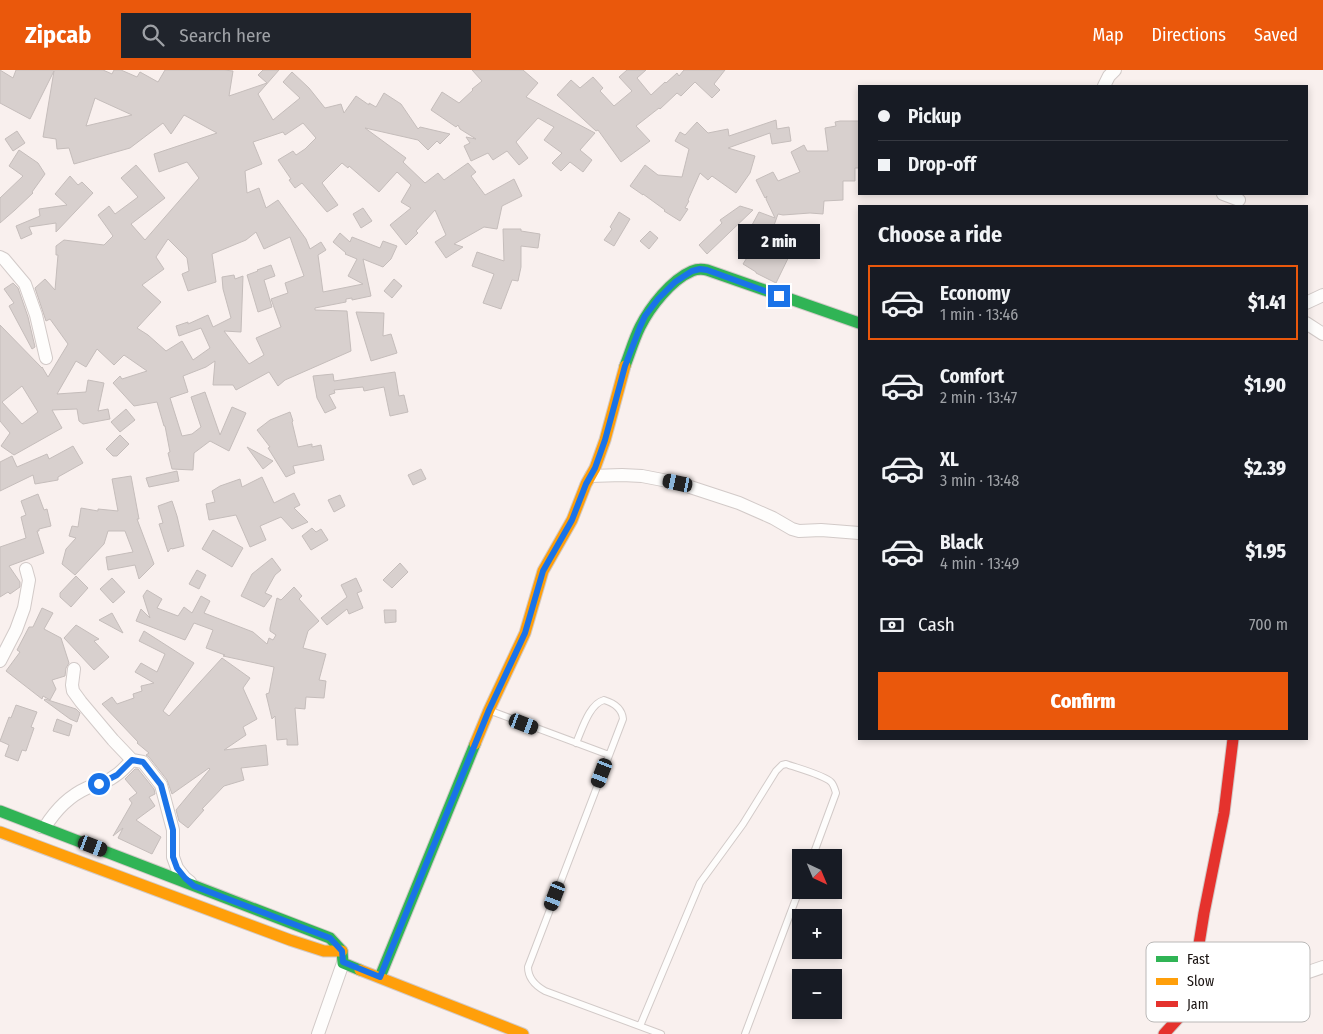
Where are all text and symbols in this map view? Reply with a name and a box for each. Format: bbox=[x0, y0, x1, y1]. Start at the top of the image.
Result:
search box bbox=[121, 13, 471, 58]
text: Zipcab bbox=[25, 21, 91, 49]
icon: search bbox=[139, 21, 167, 49]
text: Search here bbox=[179, 24, 271, 47]
text: Map bbox=[1092, 24, 1124, 46]
text: Directions bbox=[1152, 24, 1226, 46]
text: Saved bbox=[1254, 24, 1298, 46]
text: Pickup bbox=[908, 105, 961, 128]
text: Drop-off bbox=[908, 153, 976, 176]
text: Choose a ride bbox=[878, 221, 1002, 248]
callout: 2 min bbox=[738, 224, 820, 258]
text: 2 min bbox=[761, 232, 797, 251]
icon: car bbox=[880, 280, 925, 325]
text: Economy bbox=[940, 282, 1010, 305]
route end bbox=[768, 285, 790, 307]
text: $1.41 bbox=[1248, 291, 1286, 314]
text: 1 min · 13:46 bbox=[940, 305, 1018, 324]
icon: car bbox=[880, 363, 925, 408]
text: Comfort bbox=[940, 365, 1004, 388]
text: $1.90 bbox=[1244, 374, 1286, 397]
text: 2 min · 13:47 bbox=[940, 388, 1017, 407]
icon: car bbox=[880, 446, 925, 491]
text: XL bbox=[940, 448, 959, 471]
text: $2.39 bbox=[1244, 457, 1286, 480]
text: 3 min · 13:48 bbox=[940, 471, 1019, 490]
car bbox=[661, 473, 694, 493]
icon: car bbox=[880, 529, 925, 574]
text: Black bbox=[940, 531, 983, 554]
text: $1.95 bbox=[1245, 540, 1286, 563]
text: 4 min · 13:49 bbox=[940, 554, 1019, 573]
icon: cash bbox=[878, 611, 906, 639]
text: Cash bbox=[918, 613, 955, 636]
text: 700 m bbox=[1249, 615, 1288, 634]
button: Confirm bbox=[878, 672, 1288, 730]
car bbox=[507, 712, 540, 736]
car bbox=[589, 756, 614, 790]
route start bbox=[88, 773, 110, 795]
car bbox=[76, 834, 109, 858]
north arrow bbox=[792, 849, 842, 899]
map controls bbox=[792, 849, 842, 1019]
car bbox=[542, 879, 567, 913]
button: + bbox=[792, 909, 842, 959]
legend bbox=[1146, 942, 1310, 1022]
text: Fast bbox=[1187, 951, 1210, 968]
button: − bbox=[792, 969, 842, 1019]
text: Slow bbox=[1187, 973, 1214, 990]
text: Jam bbox=[1187, 996, 1208, 1013]

